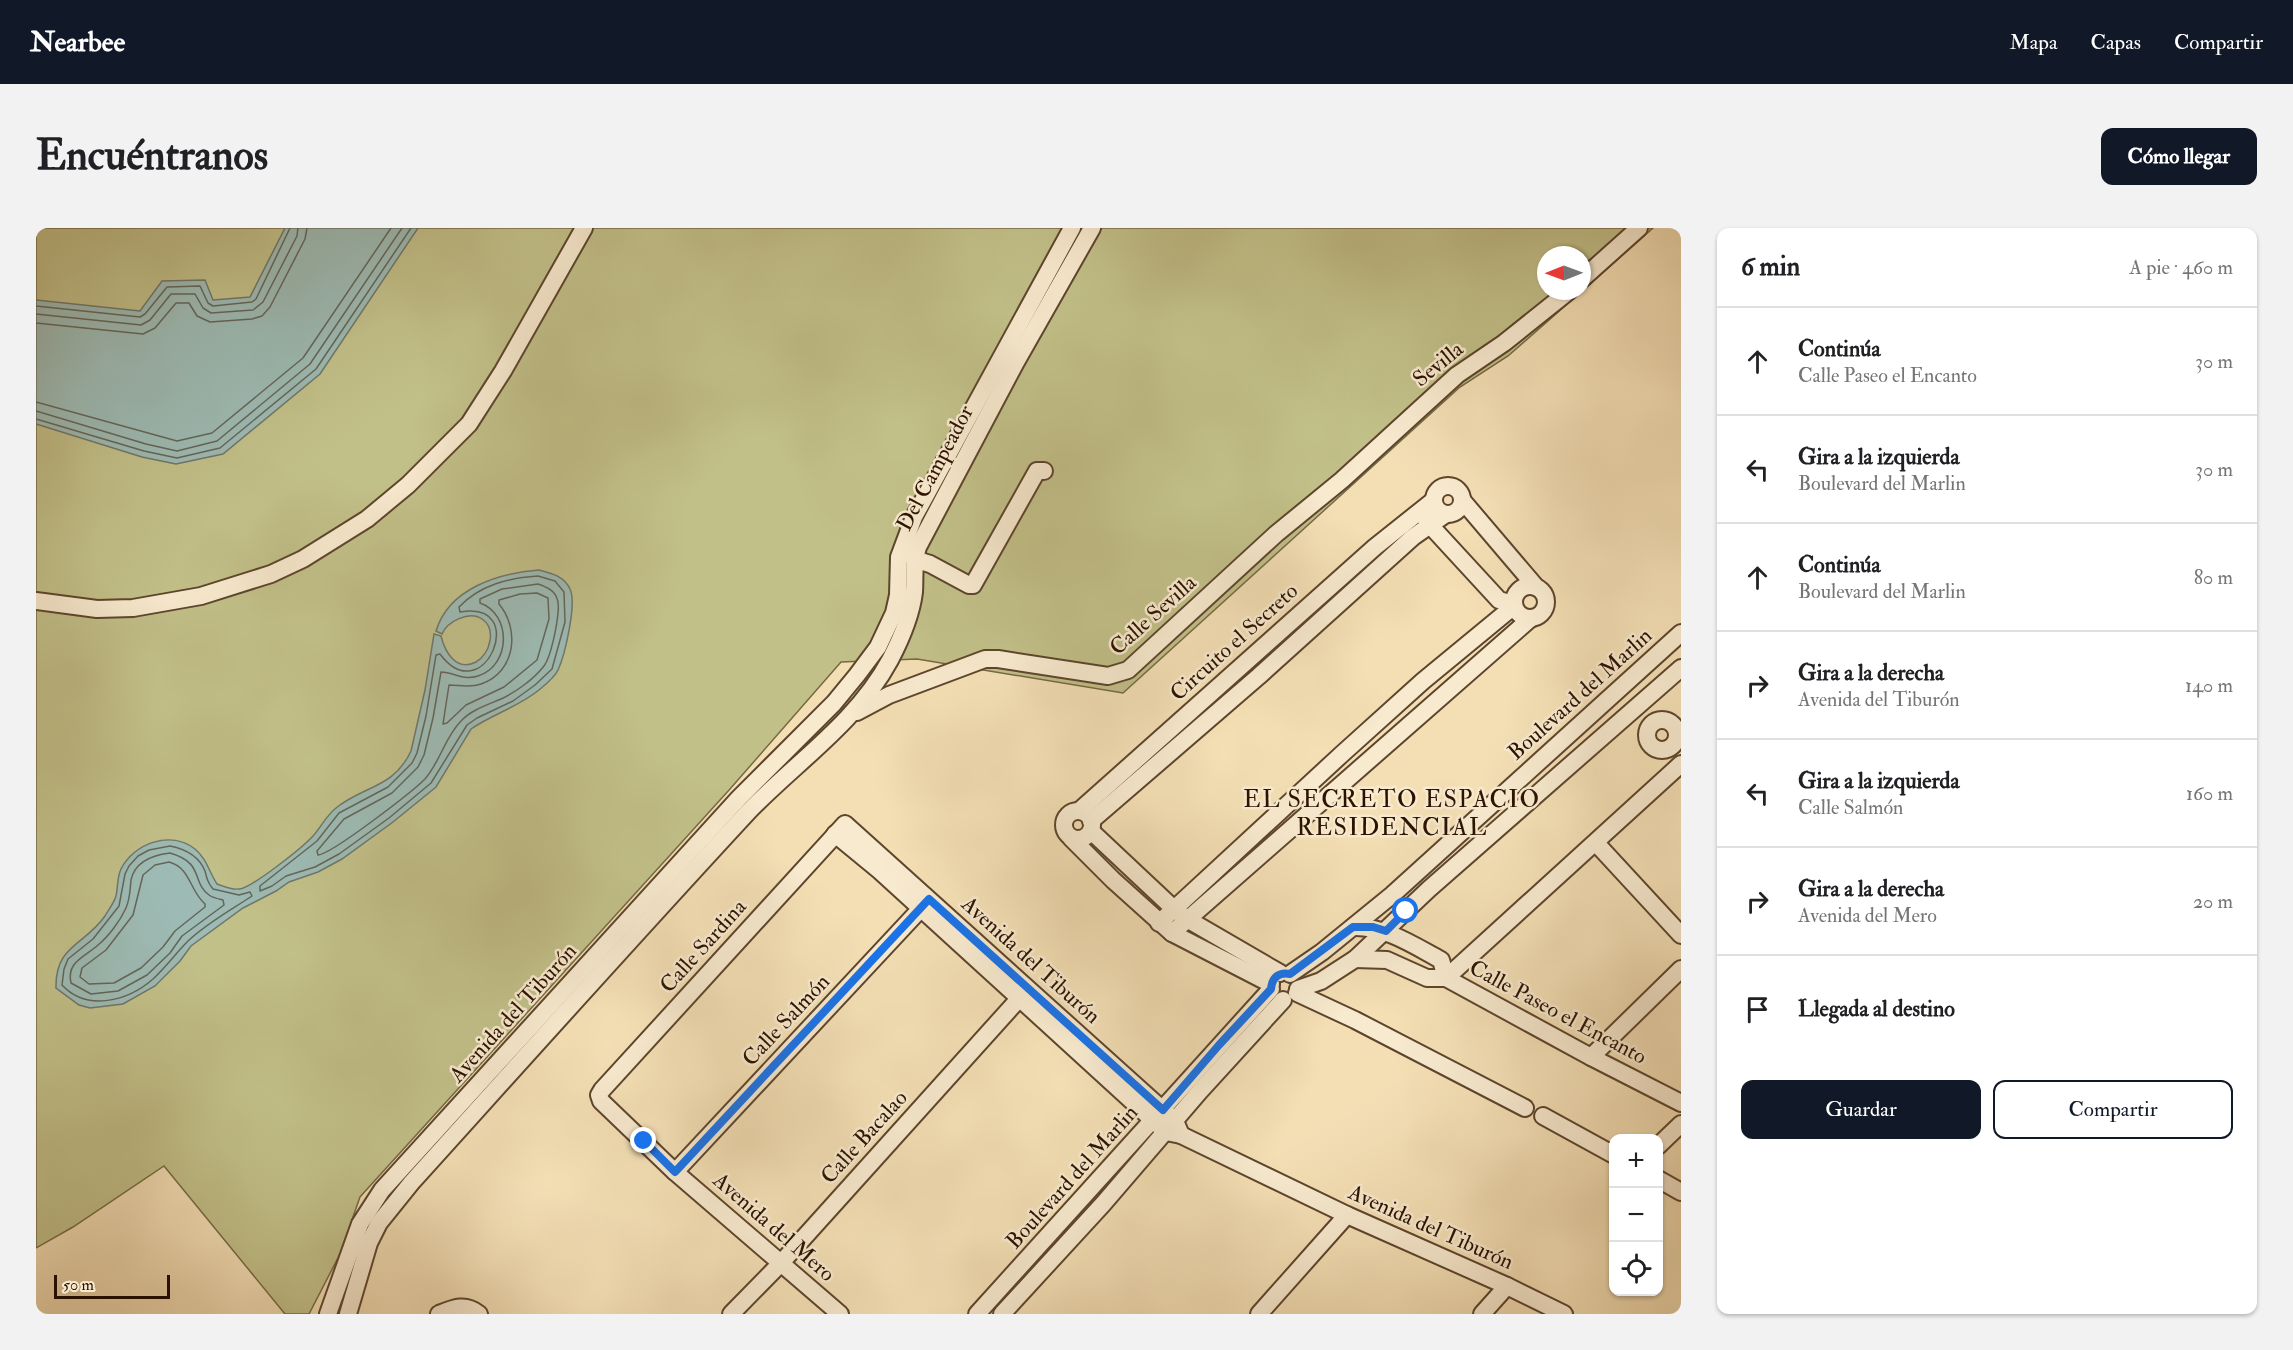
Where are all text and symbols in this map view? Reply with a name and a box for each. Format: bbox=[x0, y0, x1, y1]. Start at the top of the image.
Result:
text: Nearbee bbox=[30, 25, 125, 60]
text: Mapa bbox=[2010, 29, 2058, 56]
text: Capas bbox=[2091, 29, 2141, 56]
text: Compartir bbox=[2174, 29, 2263, 56]
button: Cómo llegar bbox=[2101, 128, 2257, 185]
text: Encuéntranos bbox=[36, 130, 268, 182]
north arrow bbox=[1537, 246, 1591, 300]
text: 6 min bbox=[1741, 251, 1800, 283]
text: A pie · 460 m bbox=[2129, 255, 2233, 280]
street label: Sevilla bbox=[1407, 335, 1470, 393]
text: Continúa bbox=[1798, 335, 1881, 363]
icon: ahead bbox=[1741, 345, 1774, 378]
text: 30 m bbox=[2195, 349, 2233, 374]
text: Calle Paseo el Encanto bbox=[1798, 363, 1977, 388]
street label: Del Campeador bbox=[890, 400, 981, 536]
text: Gira a la izquierda bbox=[1798, 443, 1959, 471]
icon: left bbox=[1741, 453, 1774, 486]
text: 30 m bbox=[2195, 457, 2233, 482]
text: Boulevard del Marlin bbox=[1798, 471, 1966, 496]
text: Continúa bbox=[1798, 551, 1881, 579]
icon: ahead bbox=[1741, 561, 1774, 594]
text: 80 m bbox=[2194, 565, 2233, 590]
street label: Calle Sevilla bbox=[1104, 568, 1203, 661]
street label: Circuito el Secreto bbox=[1164, 577, 1304, 707]
text: Boulevard del Marlin bbox=[1798, 579, 1966, 604]
street label: Boulevard del Marlin bbox=[1502, 622, 1658, 766]
text: Gira a la derecha bbox=[1798, 659, 1944, 687]
icon: right bbox=[1741, 669, 1774, 702]
text: 140 m bbox=[2185, 673, 2233, 698]
text: Avenida del Tiburón bbox=[1798, 687, 1960, 712]
text: Gira a la izquierda bbox=[1798, 767, 1959, 795]
icon: left bbox=[1741, 777, 1774, 810]
text: 160 m bbox=[2186, 781, 2233, 806]
district label: EL SECRETO ESPACIO RESIDENCIAL bbox=[1243, 784, 1541, 843]
text: Calle Salmón bbox=[1798, 795, 1903, 820]
text: Gira a la derecha bbox=[1798, 875, 1944, 903]
icon: right bbox=[1741, 885, 1774, 918]
street label: Avenida del Tiburón bbox=[955, 889, 1106, 1030]
text: 20 m bbox=[2193, 889, 2233, 914]
street label: Calle Sardina bbox=[654, 893, 753, 999]
route start bbox=[1392, 897, 1418, 923]
text: Avenida del Mero bbox=[1798, 903, 1937, 928]
street label: Avenida del Tiburón bbox=[442, 938, 583, 1089]
street label: Calle Paseo el Encanto bbox=[1465, 953, 1651, 1071]
street label: Calle Salmón bbox=[736, 968, 836, 1072]
icon: arrive bbox=[1741, 993, 1774, 1026]
text: Llegada al destino bbox=[1798, 995, 1955, 1023]
button: Guardar bbox=[1741, 1080, 1981, 1139]
button: Compartir bbox=[1993, 1080, 2233, 1139]
street label: Calle Bacalao bbox=[815, 1084, 913, 1190]
street label: Boulevard del Marlin bbox=[1000, 1099, 1144, 1255]
route end bbox=[630, 1127, 656, 1153]
map controls bbox=[1609, 1134, 1663, 1296]
button: + bbox=[1609, 1134, 1663, 1188]
street label: Avenida del Mero bbox=[706, 1166, 841, 1288]
street label: Avenida del Tiburón bbox=[1343, 1178, 1518, 1276]
button: − bbox=[1609, 1188, 1663, 1242]
button: locate bbox=[1609, 1242, 1663, 1296]
scale bar bbox=[54, 1272, 170, 1300]
text: 50 m bbox=[63, 1275, 94, 1295]

